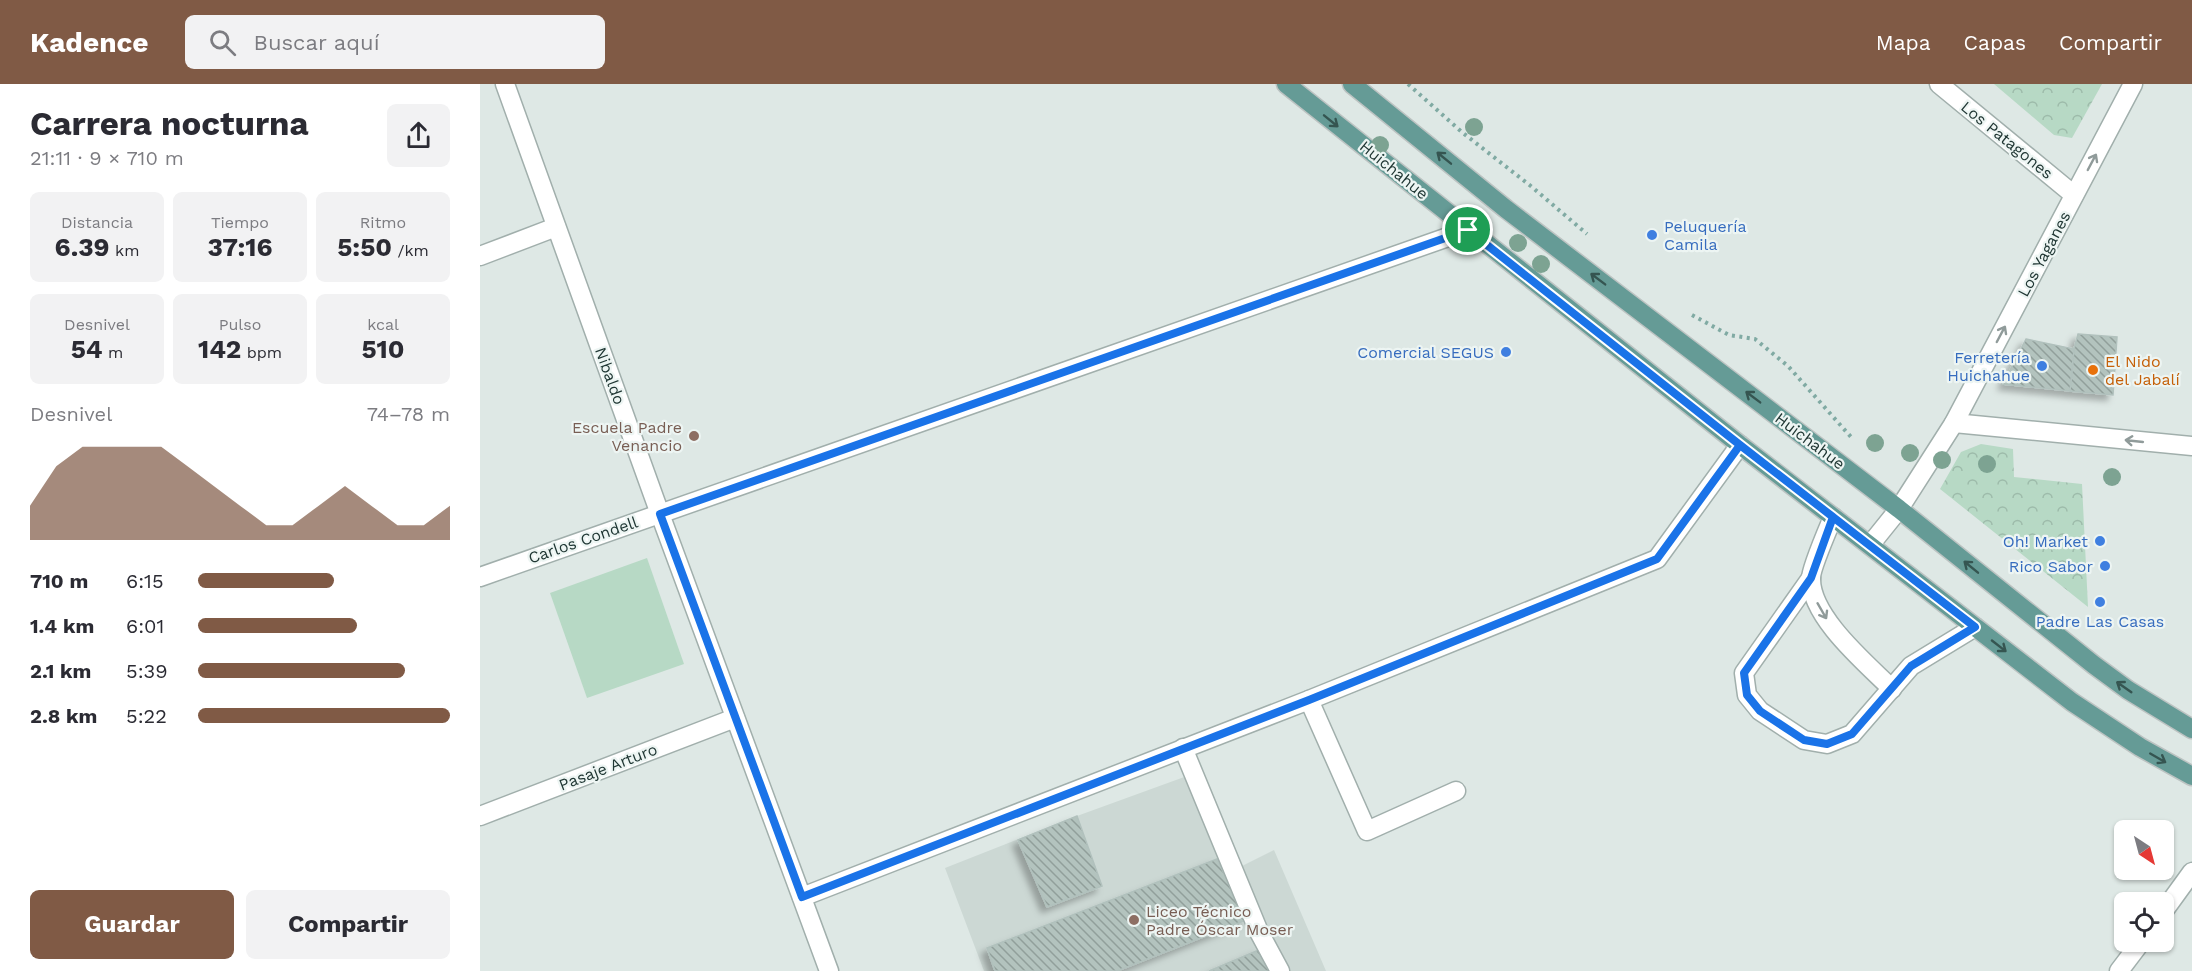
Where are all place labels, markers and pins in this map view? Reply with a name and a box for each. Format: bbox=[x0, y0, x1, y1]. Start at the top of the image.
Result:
pin bbox=[1442, 204, 1493, 255]
place label: Peluquería Camila bbox=[1664, 217, 1747, 254]
marker: Peluquería Camila bbox=[1645, 228, 1659, 242]
place label: Comercial SEGUS bbox=[1357, 343, 1494, 362]
marker: Comercial SEGUS bbox=[1499, 345, 1513, 359]
place label: Ferretería Huichahue bbox=[1947, 348, 2030, 385]
place label: El Nido del Jabalí bbox=[2105, 352, 2180, 389]
marker: Ferretería Huichahue bbox=[2035, 359, 2049, 373]
marker: El Nido del Jabalí bbox=[2086, 363, 2100, 377]
place label: Escuela Padre Venancio bbox=[572, 418, 682, 455]
marker: Escuela Padre Venancio bbox=[687, 429, 701, 443]
place label: Oh! Market bbox=[2003, 532, 2088, 551]
marker: Oh! Market bbox=[2093, 534, 2107, 548]
place label: Rico Sabor bbox=[2009, 557, 2093, 576]
marker: Rico Sabor bbox=[2098, 559, 2112, 573]
marker: Padre Las Casas bbox=[2093, 595, 2107, 609]
place label: Padre Las Casas bbox=[2036, 612, 2164, 631]
place label: Liceo Técnico Padre Óscar Moser bbox=[1146, 902, 1294, 939]
marker: Liceo Técnico Padre Óscar Moser bbox=[1127, 913, 1141, 927]

